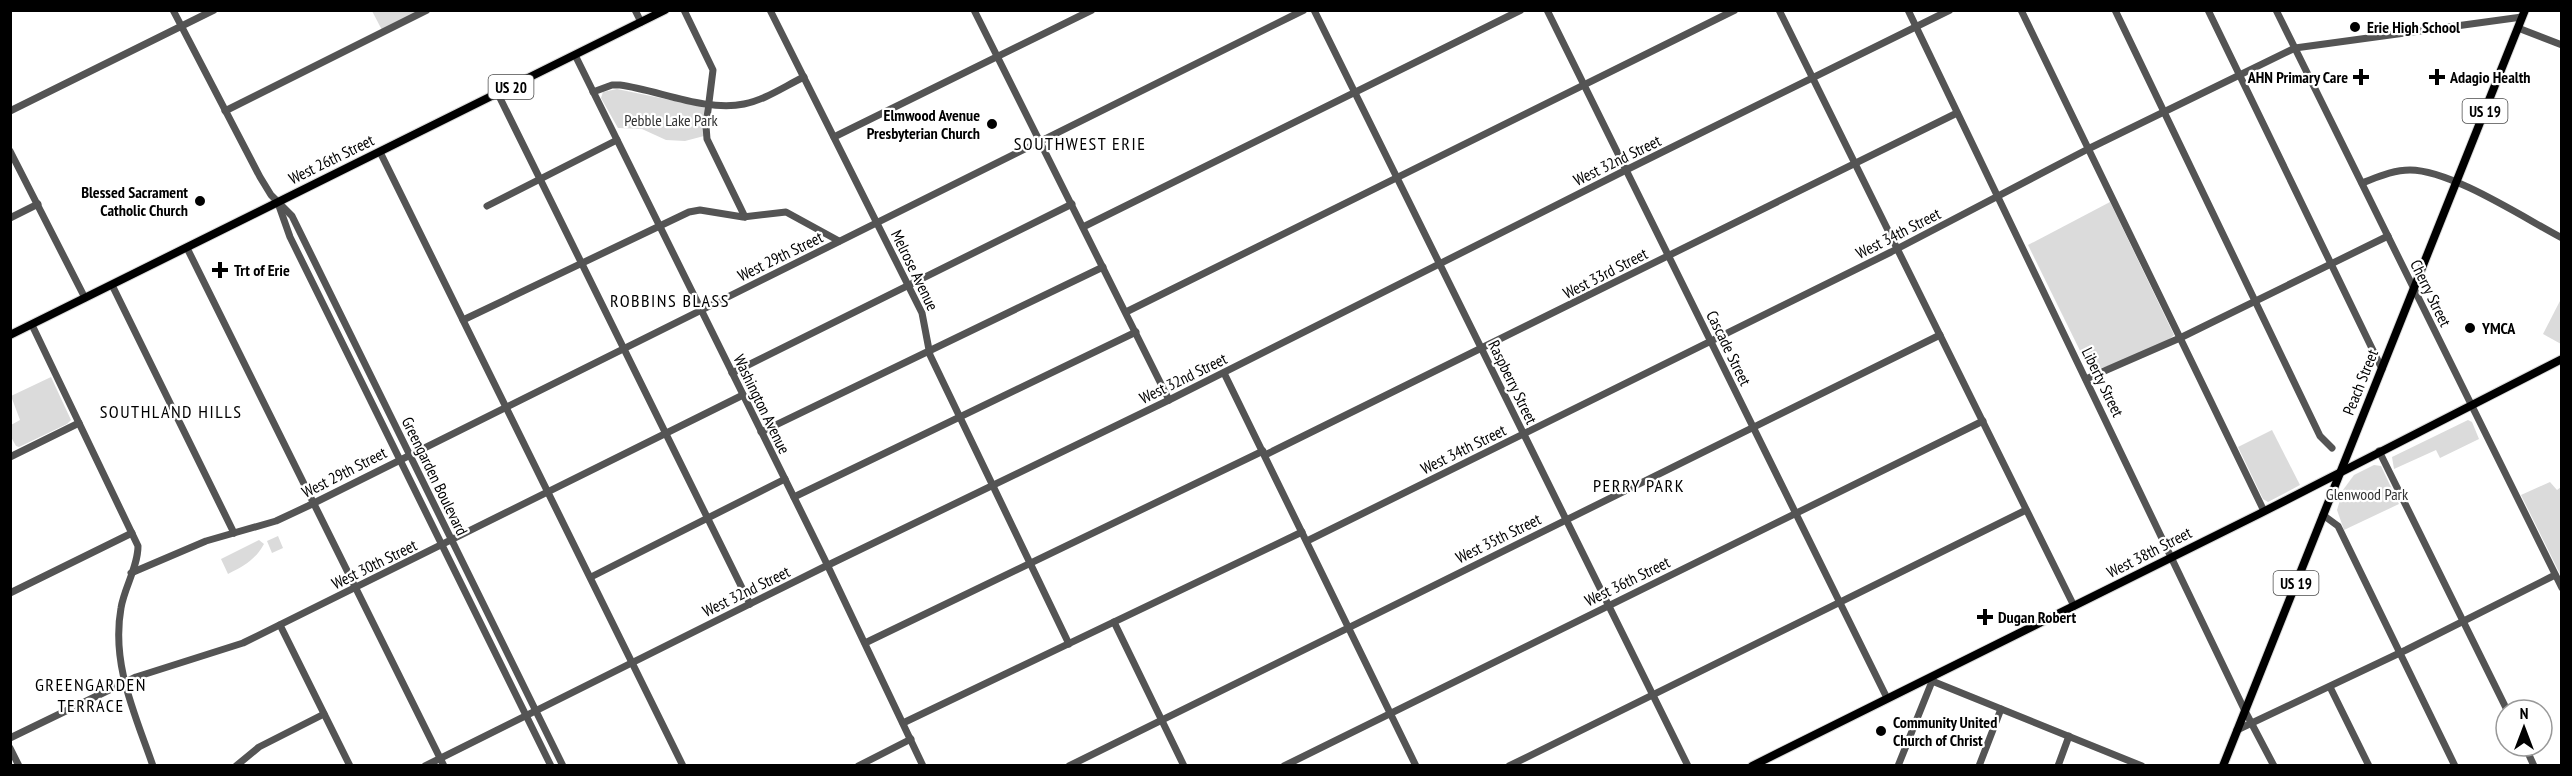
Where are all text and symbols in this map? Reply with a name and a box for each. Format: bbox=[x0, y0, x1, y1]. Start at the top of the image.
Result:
place label: Erie High School bbox=[2367, 17, 2460, 37]
marker: Erie High School bbox=[2348, 20, 2362, 34]
place label: AHN Primary Care bbox=[2247, 67, 2348, 87]
place label: Adagio Health bbox=[2449, 67, 2531, 87]
marker: AHN Primary Care bbox=[2352, 68, 2370, 86]
marker: Adagio Health bbox=[2428, 68, 2446, 86]
road number: US 20 bbox=[488, 75, 534, 99]
road number: US 19 bbox=[2462, 99, 2508, 123]
place label: Elmwood Avenue Presbyterian Church bbox=[867, 105, 980, 143]
park label: Pebble Lake Park bbox=[624, 110, 719, 130]
marker: Elmwood Avenue Presbyterian Church bbox=[985, 117, 999, 131]
street label: West 26th Street bbox=[285, 130, 377, 188]
street label: West 32nd Street bbox=[1570, 130, 1665, 190]
district label: SOUTHWEST ERIE bbox=[1014, 132, 1146, 155]
place label: Blessed Sacrament Catholic Church bbox=[81, 182, 188, 220]
marker: Blessed Sacrament Catholic Church bbox=[193, 194, 207, 208]
street label: West 34th Street bbox=[1852, 203, 1944, 263]
street label: Melrose Avenue bbox=[887, 226, 943, 314]
street label: West 29th Street bbox=[734, 227, 826, 285]
street label: West 33rd Street bbox=[1559, 243, 1651, 303]
street label: Cherry Street bbox=[2406, 256, 2456, 330]
place label: Trt of Erie bbox=[234, 260, 290, 280]
marker: Trt of Erie bbox=[211, 261, 229, 279]
district label: ROBBINS BLASS bbox=[610, 289, 730, 312]
street label: Cascade Street bbox=[1702, 307, 1756, 389]
place label: YMCA bbox=[2481, 318, 2516, 338]
marker: YMCA bbox=[2463, 321, 2477, 335]
street label: Raspberry Street bbox=[1484, 337, 1542, 428]
street label: Liberty Street bbox=[2078, 344, 2129, 421]
street label: Peach Street bbox=[2338, 346, 2382, 418]
street label: West 32nd Street bbox=[1136, 348, 1231, 408]
street label: Washington Avenue bbox=[729, 351, 795, 457]
district label: SOUTHLAND HILLS bbox=[100, 400, 242, 423]
street label: Greengarden Boulevard bbox=[398, 413, 472, 539]
street label: West 34th Street bbox=[1417, 420, 1509, 478]
street label: West 29th Street bbox=[298, 442, 390, 502]
district label: PERRY PARK bbox=[1593, 474, 1685, 497]
park label: Glenwood Park bbox=[2326, 484, 2409, 504]
street label: West 35th Street bbox=[1452, 509, 1544, 567]
street label: West 38th Street bbox=[2103, 522, 2195, 582]
street label: West 30th Street bbox=[328, 535, 420, 593]
street label: West 36th Street bbox=[1581, 552, 1673, 610]
street label: West 32nd Street bbox=[699, 561, 794, 621]
road number: US 19 bbox=[2274, 571, 2318, 595]
place label: Dugan Robert bbox=[1998, 607, 2076, 627]
marker: Dugan Robert bbox=[1976, 608, 1994, 626]
district label: GREENGARDEN TERRACE bbox=[35, 673, 147, 717]
north arrow bbox=[2494, 698, 2554, 758]
text: N bbox=[2520, 703, 2528, 723]
place label: Community United Church of Christ bbox=[1893, 712, 1997, 750]
marker: Community United Church of Christ bbox=[1874, 724, 1888, 738]

